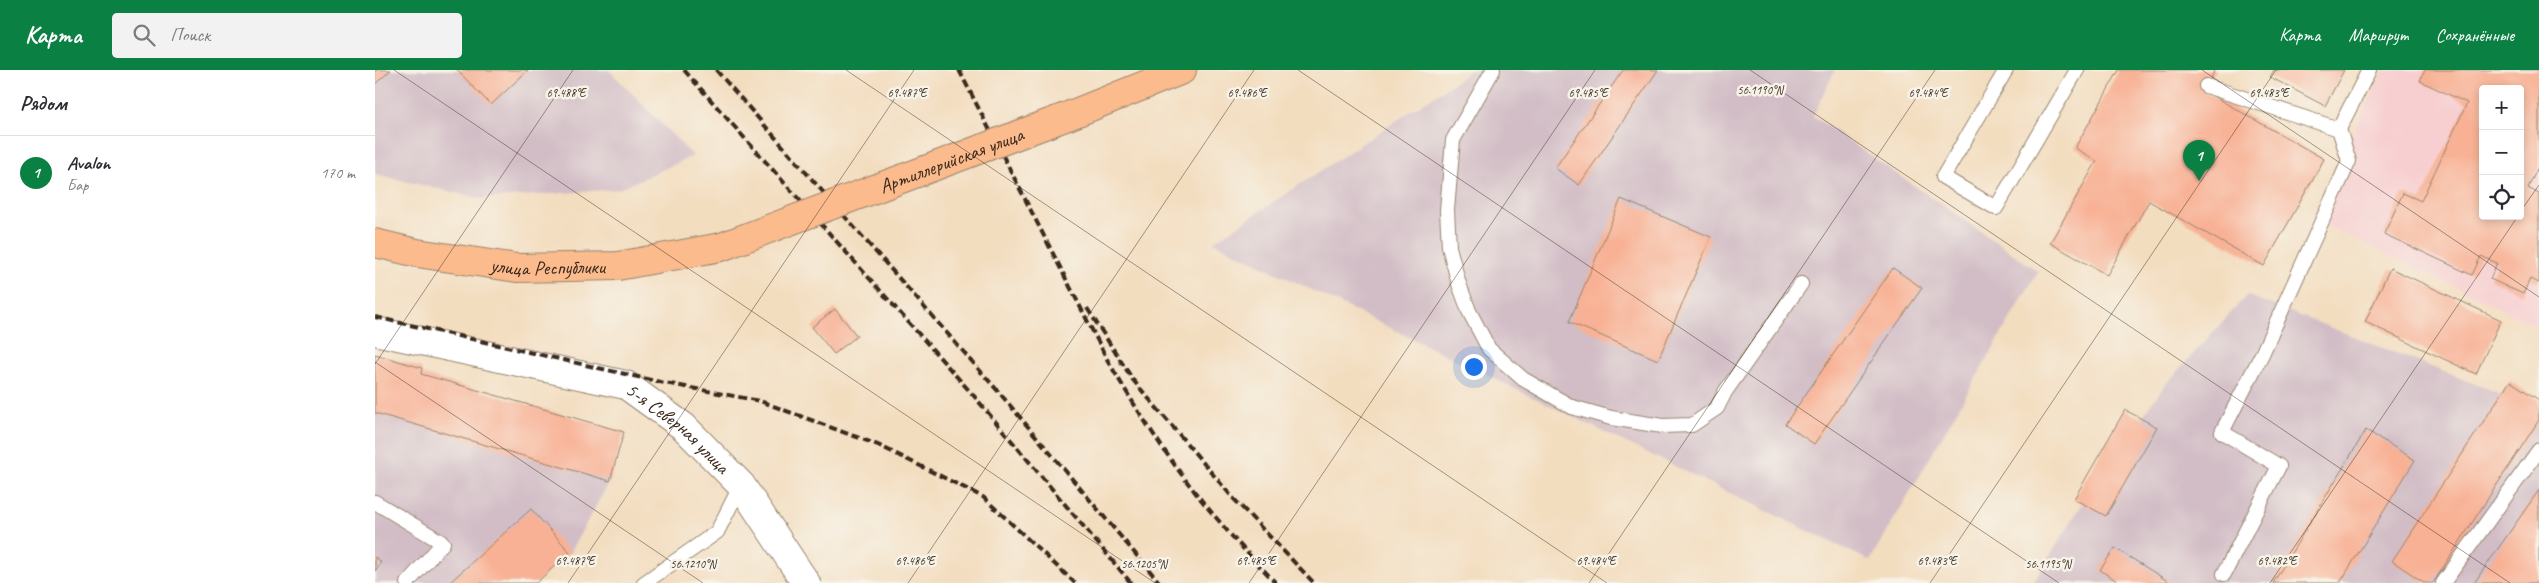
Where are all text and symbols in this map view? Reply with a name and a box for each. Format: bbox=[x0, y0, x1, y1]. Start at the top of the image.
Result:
search box bbox=[112, 13, 462, 58]
text: Карта bbox=[25, 20, 82, 50]
icon: search bbox=[130, 21, 158, 49]
text: Поиск bbox=[170, 23, 210, 47]
text: Карта bbox=[2279, 24, 2320, 46]
text: Маршрут bbox=[2348, 24, 2408, 46]
text: Сохранённые bbox=[2436, 24, 2514, 46]
text: 56.1190°N bbox=[1737, 82, 1784, 98]
text: 69.488°E bbox=[546, 85, 587, 101]
text: 69.487°E bbox=[887, 85, 928, 101]
text: 69.486°E bbox=[1227, 85, 1268, 101]
text: 69.485°E bbox=[1568, 85, 1609, 101]
text: 69.484°E bbox=[1908, 85, 1949, 101]
text: 69.483°E bbox=[2249, 85, 2290, 101]
map controls bbox=[2479, 85, 2524, 220]
button: + bbox=[2479, 85, 2524, 130]
text: Рядом bbox=[20, 90, 67, 116]
street label: Артиллерийская улица bbox=[876, 121, 1029, 199]
button: − bbox=[2479, 130, 2524, 175]
pin: 1 bbox=[2183, 140, 2215, 181]
text: Avalon bbox=[67, 151, 110, 175]
text: 1 bbox=[32, 163, 40, 183]
text: 170 m bbox=[321, 163, 355, 183]
text: Бар bbox=[67, 175, 88, 195]
button: locate bbox=[2479, 175, 2524, 220]
street label: улица Республики bbox=[488, 252, 607, 281]
your location bbox=[1461, 354, 1487, 380]
street label: 5-я Северная улица bbox=[621, 376, 736, 480]
text: 69.487°E bbox=[555, 553, 596, 569]
text: 69.486°E bbox=[895, 553, 936, 569]
text: 69.485°E bbox=[1236, 553, 1277, 569]
text: 69.484°E bbox=[1576, 553, 1617, 569]
text: 69.483°E bbox=[1917, 553, 1958, 569]
text: 69.482°E bbox=[2257, 553, 2298, 569]
text: 56.1210°N bbox=[670, 556, 717, 572]
text: 56.1205°N bbox=[1121, 556, 1168, 572]
text: 56.1195°N bbox=[2025, 556, 2072, 572]

